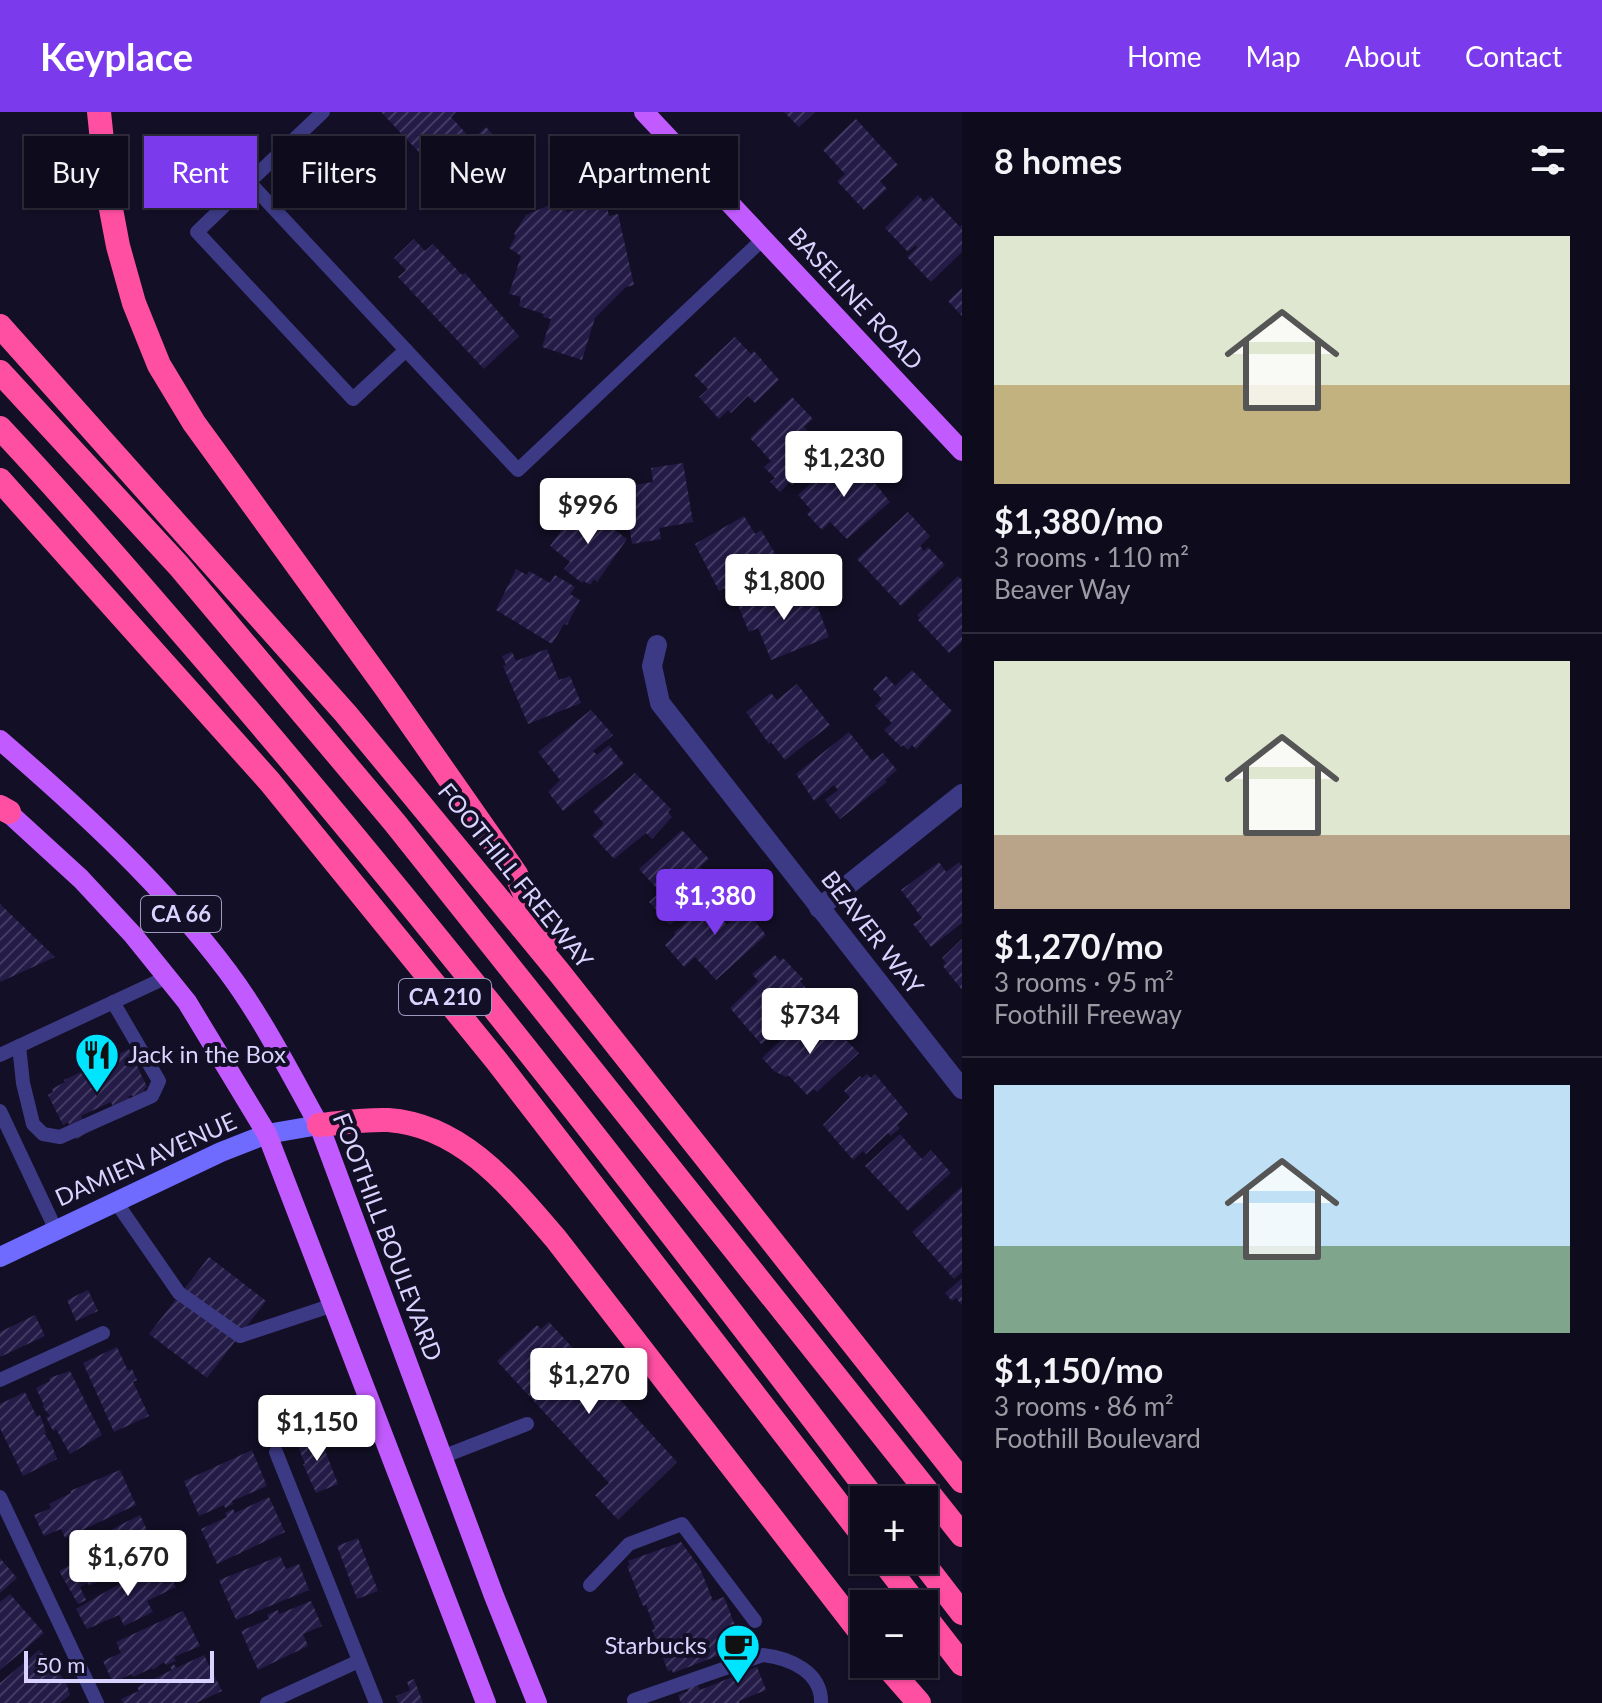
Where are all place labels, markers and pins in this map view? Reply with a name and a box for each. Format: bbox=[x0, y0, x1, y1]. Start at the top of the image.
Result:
pin: $1,230 bbox=[779, 431, 909, 499]
pin: $996 bbox=[541, 478, 635, 546]
pin: $1,800 bbox=[719, 554, 849, 622]
pin: $1,380 bbox=[650, 869, 780, 937]
pin: $734 bbox=[763, 988, 857, 1056]
restaurant icon: Jack in the Box bbox=[73, 1031, 121, 1094]
place label: Jack in the Box bbox=[128, 1039, 286, 1068]
pin: $1,270 bbox=[524, 1348, 654, 1416]
pin: $1,150 bbox=[252, 1395, 382, 1463]
pin: $1,670 bbox=[63, 1530, 193, 1598]
cafe icon: Starbucks bbox=[714, 1622, 762, 1685]
place label: Starbucks bbox=[604, 1630, 707, 1659]

